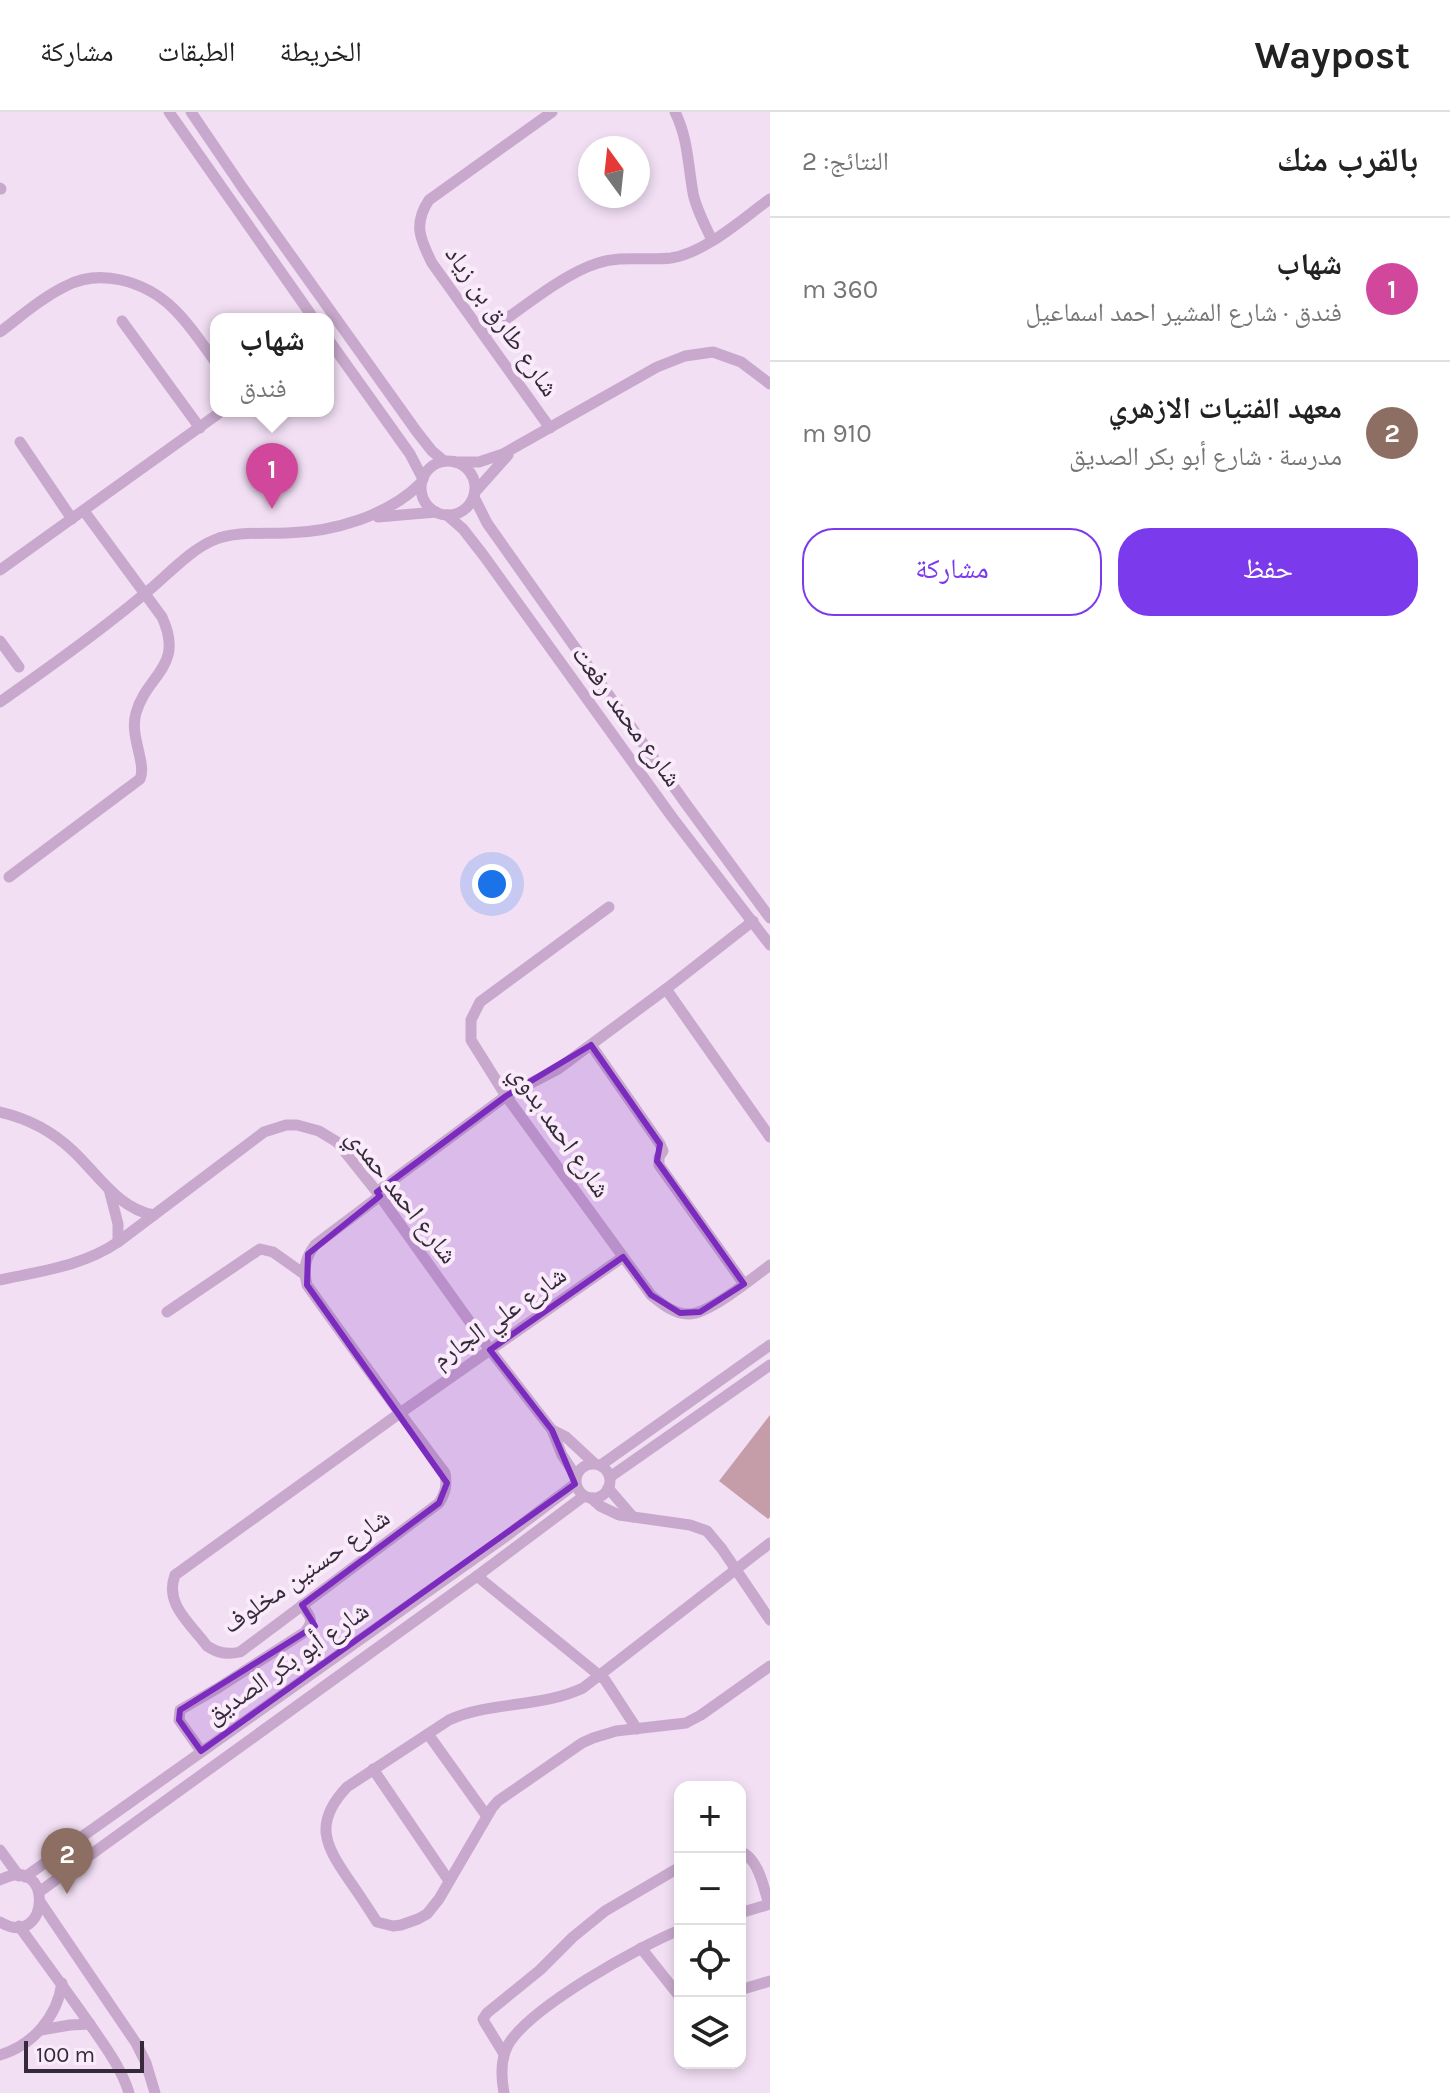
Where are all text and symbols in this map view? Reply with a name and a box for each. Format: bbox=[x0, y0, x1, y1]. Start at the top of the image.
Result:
text: Waypost bbox=[1254, 33, 1410, 78]
text: مشاركة bbox=[40, 35, 114, 68]
text: الطبقات bbox=[158, 35, 235, 68]
text: الخريطة bbox=[279, 35, 362, 68]
north arrow bbox=[578, 136, 650, 208]
text: بالقرب منك bbox=[1277, 140, 1418, 180]
text: النتائج: 2 bbox=[802, 146, 889, 177]
street label: شارع طارق بن زياد bbox=[438, 240, 566, 402]
text: شهاب bbox=[1276, 246, 1342, 282]
text: 360 m bbox=[802, 274, 878, 305]
text: 1 bbox=[1387, 274, 1397, 305]
text: فندق · شارع المشير احمد اسماعيل bbox=[1026, 297, 1342, 328]
popup bbox=[210, 313, 334, 417]
text: شهاب bbox=[239, 322, 305, 358]
text: فندق bbox=[239, 373, 287, 404]
text: معهد الفتيات الازهري bbox=[1108, 390, 1342, 426]
text: 910 m bbox=[802, 418, 872, 449]
text: 2 bbox=[1384, 418, 1400, 449]
text: مدرسة · شارع أبو بكر الصديق bbox=[1069, 441, 1342, 472]
pin: 1 bbox=[246, 443, 298, 509]
button: مشاركة bbox=[802, 528, 1102, 616]
button: حفظ bbox=[1118, 528, 1418, 616]
street label: شارع محمد رفعت bbox=[565, 639, 689, 793]
your location bbox=[472, 864, 512, 904]
street label: شارع احمد بدوي bbox=[499, 1059, 617, 1206]
street label: شارع احمد حمدي bbox=[336, 1122, 464, 1273]
street label: شارع علي الجارم bbox=[426, 1259, 575, 1379]
street label: شارع حسنين مخلوف bbox=[216, 1502, 396, 1640]
street label: شارع أبو بكر الصديق bbox=[199, 1594, 375, 1731]
map controls bbox=[674, 1781, 746, 2069]
button: + bbox=[674, 1781, 746, 1853]
pin: 2 bbox=[41, 1828, 93, 1894]
button: − bbox=[674, 1853, 746, 1925]
button: locate bbox=[674, 1925, 746, 1997]
button: layers bbox=[674, 1997, 746, 2069]
scale bar bbox=[24, 2037, 144, 2073]
text: 100 m bbox=[36, 2042, 95, 2068]

